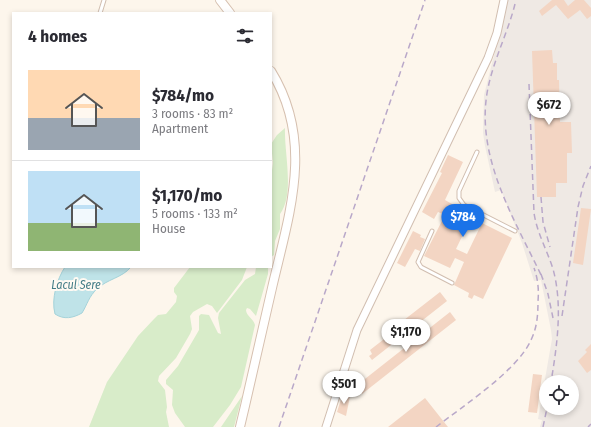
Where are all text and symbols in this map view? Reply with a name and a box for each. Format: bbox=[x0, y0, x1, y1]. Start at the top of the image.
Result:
icon: filters bbox=[234, 25, 256, 47]
text: 4 homes bbox=[28, 26, 87, 47]
text: $784/mo bbox=[152, 85, 214, 106]
icon: home bbox=[60, 86, 108, 134]
pin: $672 bbox=[525, 92, 573, 126]
text: $672 bbox=[537, 97, 561, 112]
text: 3 rooms · 83 m² bbox=[152, 106, 233, 121]
text: Apartment bbox=[152, 121, 208, 136]
text: $1,170/mo bbox=[152, 185, 222, 206]
icon: home bbox=[60, 187, 108, 235]
pin: $784 bbox=[439, 204, 487, 238]
text: 5 rooms · 133 m² bbox=[152, 206, 238, 221]
text: $784 bbox=[450, 209, 476, 224]
text: House bbox=[152, 221, 186, 236]
water label: Lacul Sere bbox=[51, 278, 101, 292]
pin: $1,170 bbox=[373, 319, 439, 353]
text: $1,170 bbox=[390, 324, 422, 339]
pin: $501 bbox=[320, 371, 368, 405]
map controls bbox=[539, 375, 579, 415]
button: locate bbox=[539, 375, 579, 415]
text: $501 bbox=[331, 376, 357, 391]

